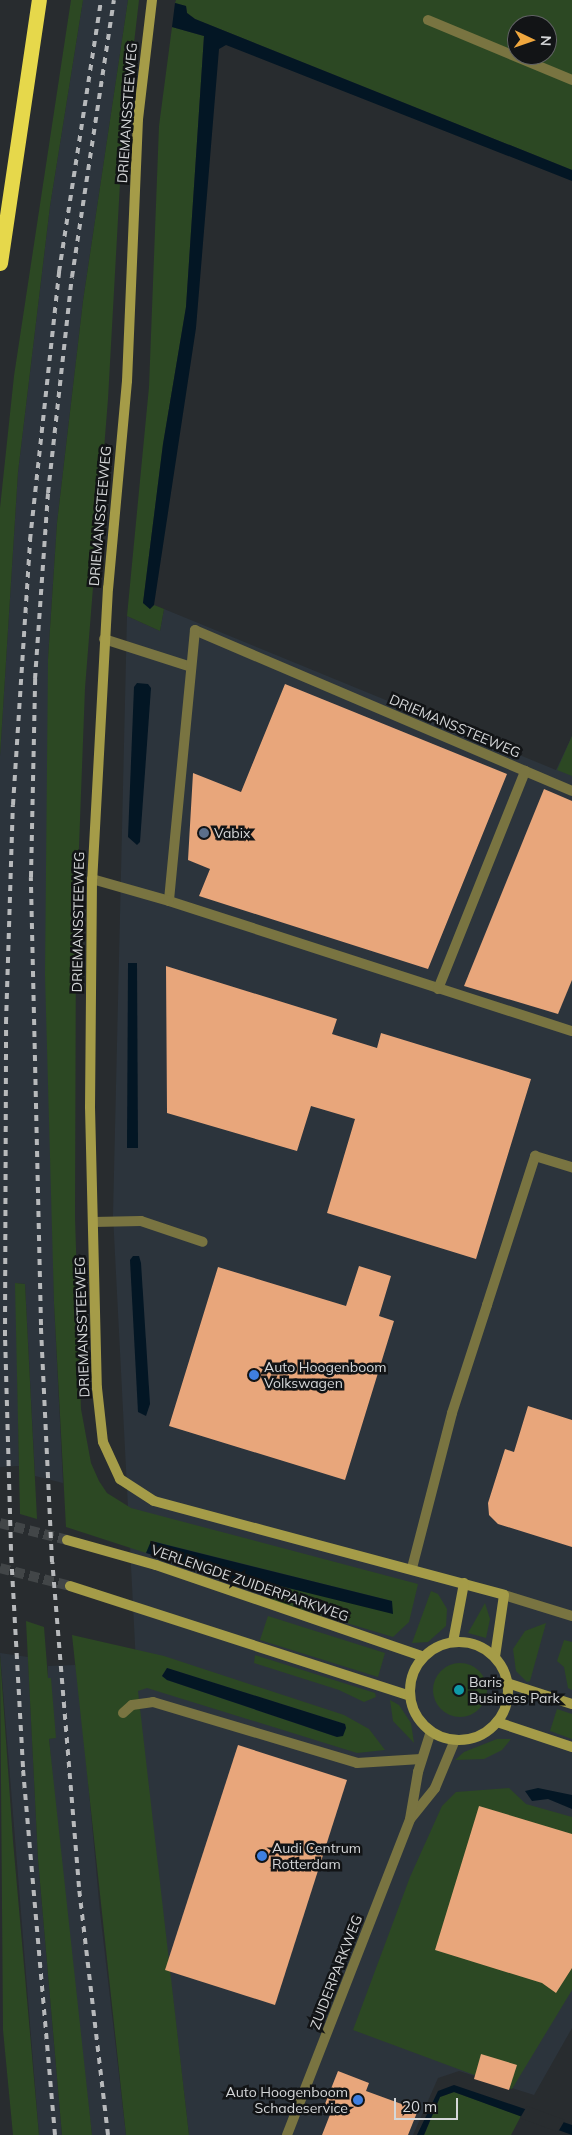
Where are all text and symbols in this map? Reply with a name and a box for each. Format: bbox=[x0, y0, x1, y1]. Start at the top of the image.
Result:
north arrow bbox=[507, 15, 557, 65]
text: N bbox=[537, 35, 555, 46]
street label: DRIEMANSSTEEWEG bbox=[114, 42, 140, 184]
street label: DRIEMANSSTEEWEG bbox=[85, 445, 115, 587]
street label: DRIEMANSSTEEWEG bbox=[387, 691, 523, 761]
place label: Vabix bbox=[214, 825, 251, 841]
marker: Vabix bbox=[198, 827, 210, 839]
street label: DRIEMANSSTEEWEG bbox=[68, 851, 88, 993]
street label: DRIEMANSSTEEWEG bbox=[71, 1256, 93, 1398]
place label: Auto Hoogenboom Volkswagen bbox=[264, 1359, 386, 1391]
marker: Auto Hoogenboom Volkswagen bbox=[248, 1369, 260, 1381]
street label: VERLENGDE ZUIDERPARKWEG bbox=[149, 1541, 351, 1625]
place label: Baris Business Park bbox=[469, 1674, 560, 1706]
marker: Baris Business Park bbox=[453, 1684, 465, 1696]
place label: Audi Centrum Rotterdam bbox=[272, 1840, 361, 1872]
marker: Audi Centrum Rotterdam bbox=[256, 1850, 268, 1862]
street label: ZUIDERPARKWEG bbox=[306, 1912, 366, 2032]
place label: Auto Hoogenboom Schadeservice bbox=[226, 2084, 348, 2116]
scale bar bbox=[397, 2088, 461, 2120]
marker: Auto Hoogenboom Schadeservice bbox=[352, 2094, 364, 2106]
text: 20 m bbox=[402, 2097, 437, 2116]

